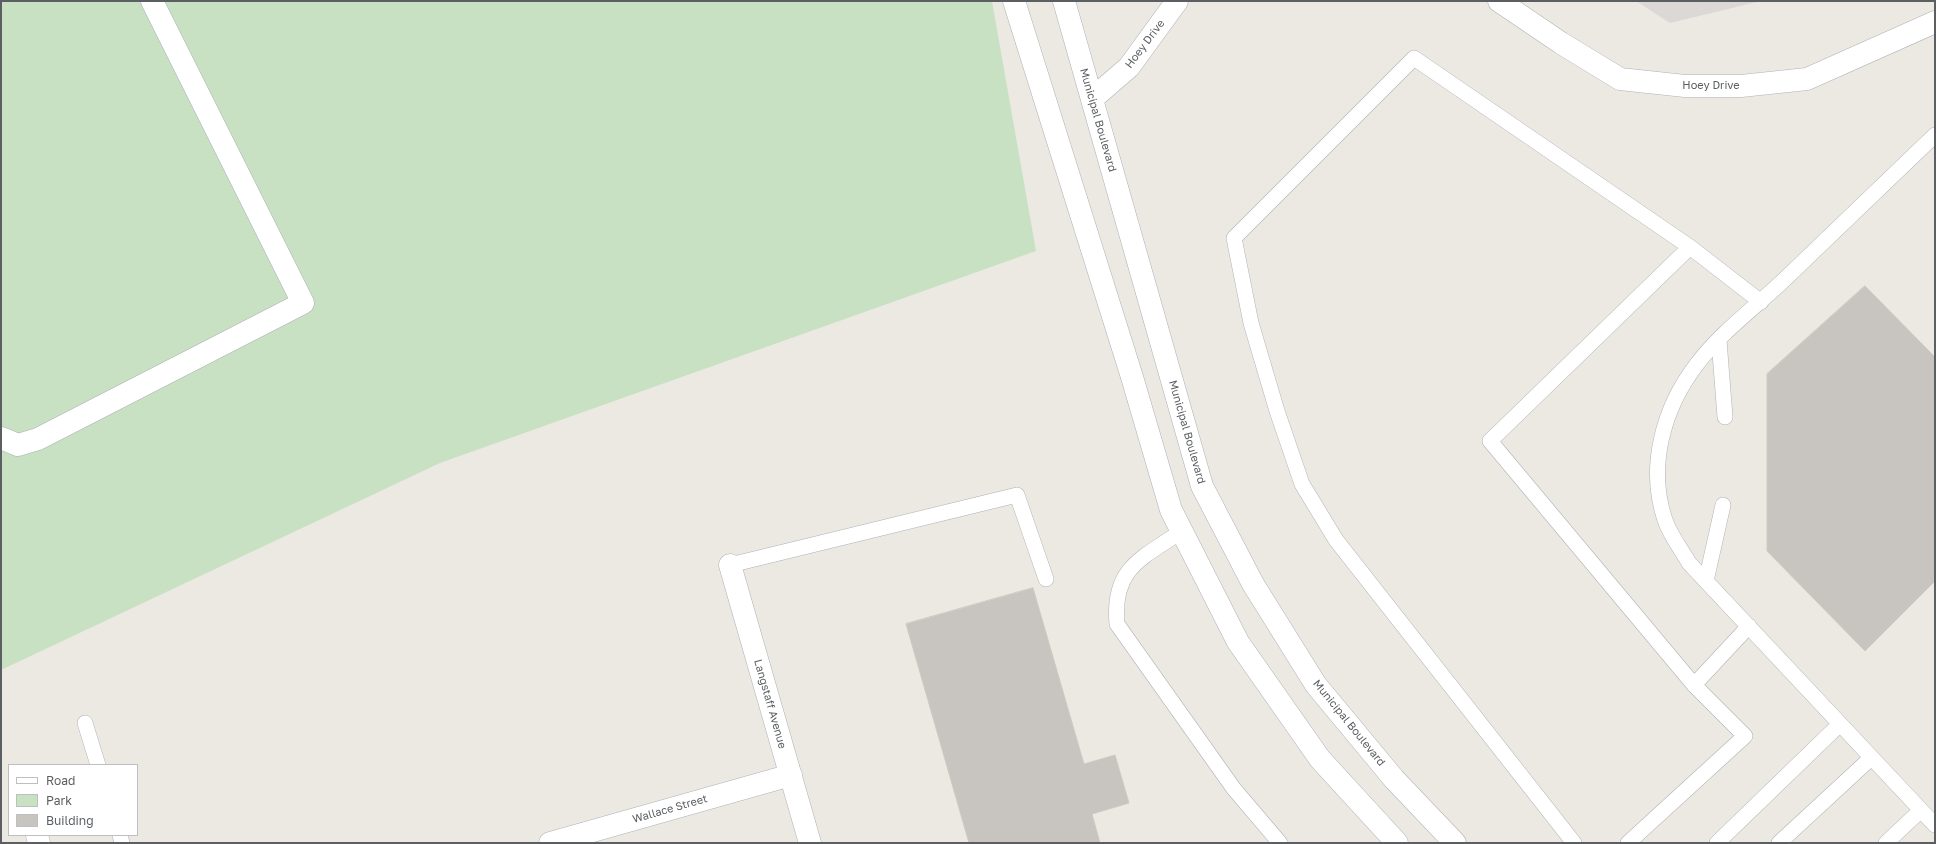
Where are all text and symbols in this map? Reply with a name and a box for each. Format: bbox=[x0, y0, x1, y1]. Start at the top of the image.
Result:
street label: Hoey Drive bbox=[1122, 17, 1168, 71]
street label: Municipal Boulevard bbox=[1077, 67, 1119, 173]
street label: Hoey Drive bbox=[1682, 79, 1740, 93]
street label: Municipal Boulevard bbox=[1166, 379, 1208, 485]
street label: Langstaff Avenue bbox=[751, 658, 789, 750]
street label: Municipal Boulevard bbox=[1310, 677, 1388, 769]
legend bbox=[8, 764, 138, 836]
text: Road bbox=[46, 773, 75, 788]
street label: Wallace Street bbox=[631, 792, 709, 826]
text: Park bbox=[46, 793, 72, 808]
text: Building bbox=[46, 813, 94, 828]

